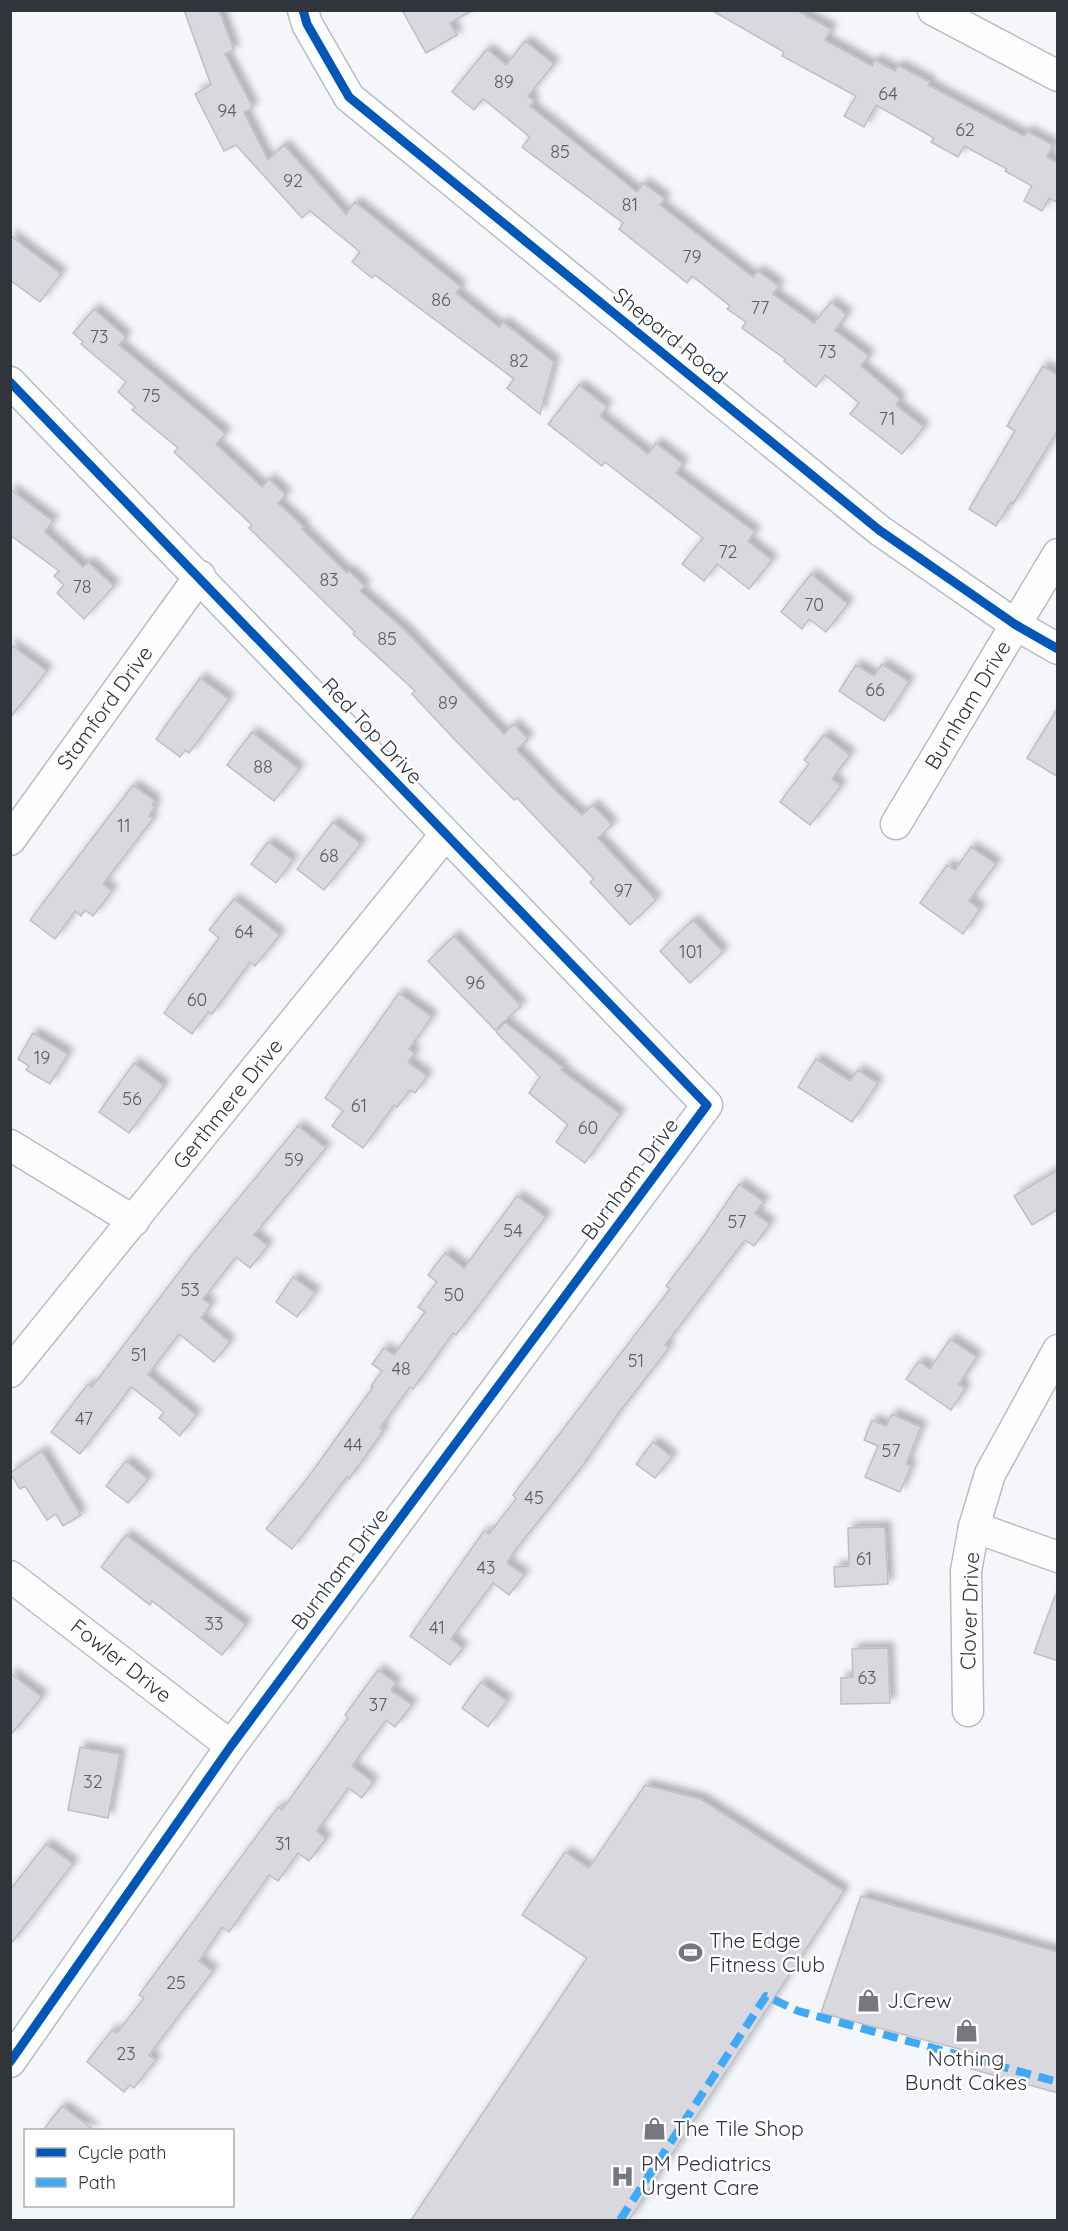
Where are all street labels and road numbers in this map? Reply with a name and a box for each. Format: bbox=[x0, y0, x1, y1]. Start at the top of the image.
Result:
street label: Shepard Road bbox=[608, 281, 733, 389]
street label: Burnham Drive bbox=[918, 635, 1016, 774]
street label: Stamford Drive bbox=[51, 640, 158, 774]
street label: Red Top Drive bbox=[317, 672, 429, 789]
street label: Gerthmere Drive bbox=[167, 1033, 288, 1174]
street label: Burnham Drive bbox=[575, 1112, 683, 1244]
street label: Burnham Drive bbox=[285, 1502, 393, 1634]
street label: Clover Drive bbox=[954, 1551, 984, 1670]
street label: Fowler Drive bbox=[66, 1613, 177, 1708]

